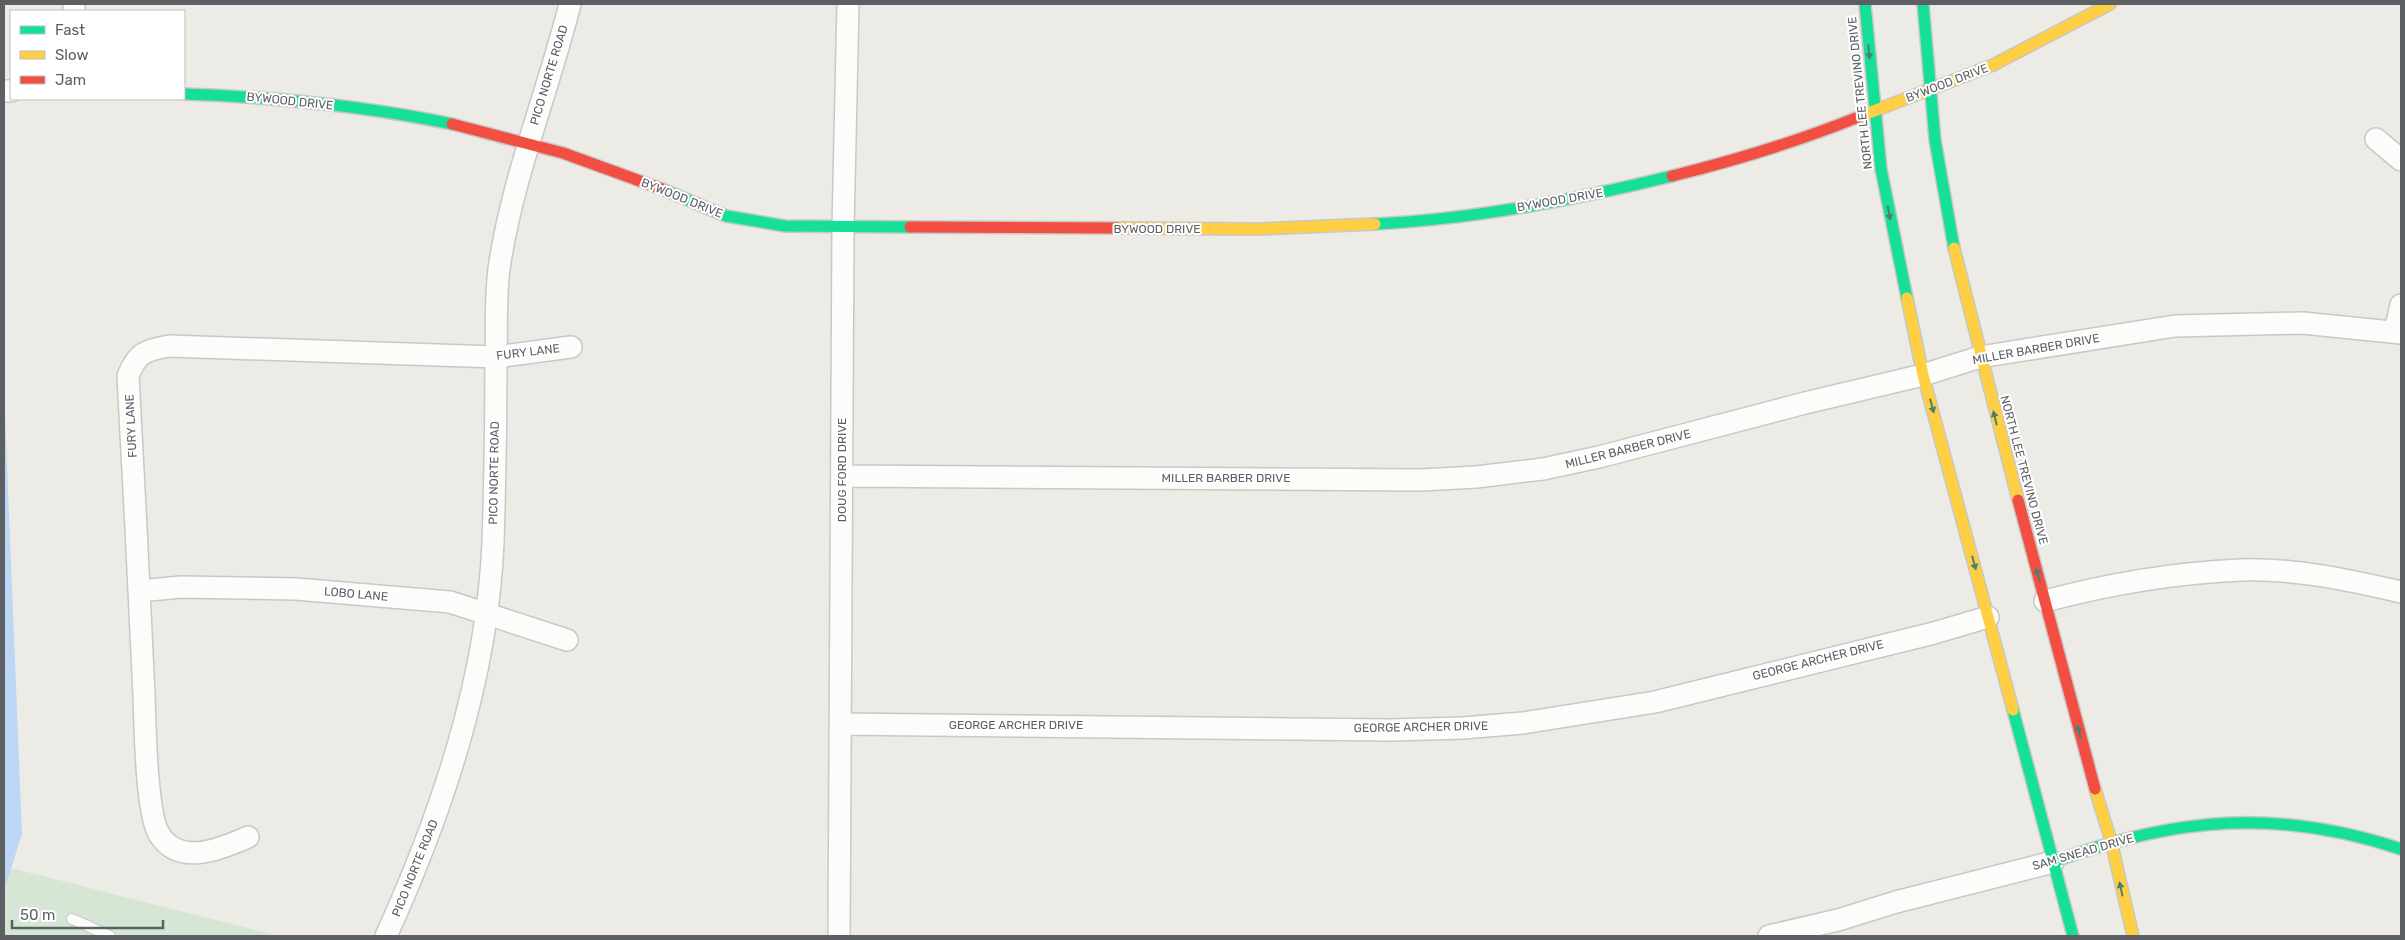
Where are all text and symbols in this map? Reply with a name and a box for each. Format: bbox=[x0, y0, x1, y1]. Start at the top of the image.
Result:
legend bbox=[10, 10, 185, 100]
street label: NORTH LEE TREVINO DRIVE bbox=[1845, 16, 1875, 170]
text: Fast bbox=[55, 21, 85, 39]
street label: PICO NORTE ROAD bbox=[527, 23, 571, 127]
one-way arrow bbox=[1865, 45, 1873, 61]
text: Slow bbox=[55, 46, 88, 64]
street label: BYWOOD DRIVE bbox=[1904, 61, 1990, 105]
text: Jam bbox=[55, 71, 86, 89]
street label: BYWOOD DRIVE bbox=[246, 89, 334, 113]
street label: BYWOOD DRIVE bbox=[639, 175, 725, 221]
street label: BYWOOD DRIVE bbox=[1516, 186, 1604, 214]
one-way arrow bbox=[1886, 206, 1894, 222]
street label: BYWOOD DRIVE bbox=[1113, 222, 1201, 236]
street label: MILLER BARBER DRIVE bbox=[1971, 331, 2101, 367]
street label: FURY LANE bbox=[496, 341, 560, 363]
street label: FURY LANE bbox=[122, 394, 140, 458]
street label: NORTH LEE TREVINO DRIVE bbox=[1997, 394, 2051, 546]
one-way arrow bbox=[1928, 399, 1936, 414]
one-way arrow bbox=[1991, 411, 1999, 426]
street label: DOUG FORD DRIVE bbox=[835, 418, 849, 522]
street label: PICO NORTE ROAD bbox=[486, 421, 502, 525]
street label: MILLER BARBER DRIVE bbox=[1564, 427, 1692, 471]
street label: MILLER BARBER DRIVE bbox=[1162, 471, 1290, 485]
one-way arrow bbox=[1970, 556, 1978, 571]
one-way arrow bbox=[2034, 567, 2042, 582]
street label: LOBO LANE bbox=[323, 584, 389, 604]
street label: GEORGE ARCHER DRIVE bbox=[1751, 637, 1885, 683]
street label: GEORGE ARCHER DRIVE bbox=[949, 718, 1083, 732]
street label: GEORGE ARCHER DRIVE bbox=[1354, 719, 1488, 735]
one-way arrow bbox=[2075, 725, 2083, 740]
street label: PICO NORTE ROAD bbox=[389, 817, 441, 919]
street label: SAM SNEAD DRIVE bbox=[2031, 831, 2135, 873]
one-way arrow bbox=[2117, 880, 2125, 896]
scale bar bbox=[12, 898, 164, 930]
text: 50 m bbox=[20, 906, 55, 924]

